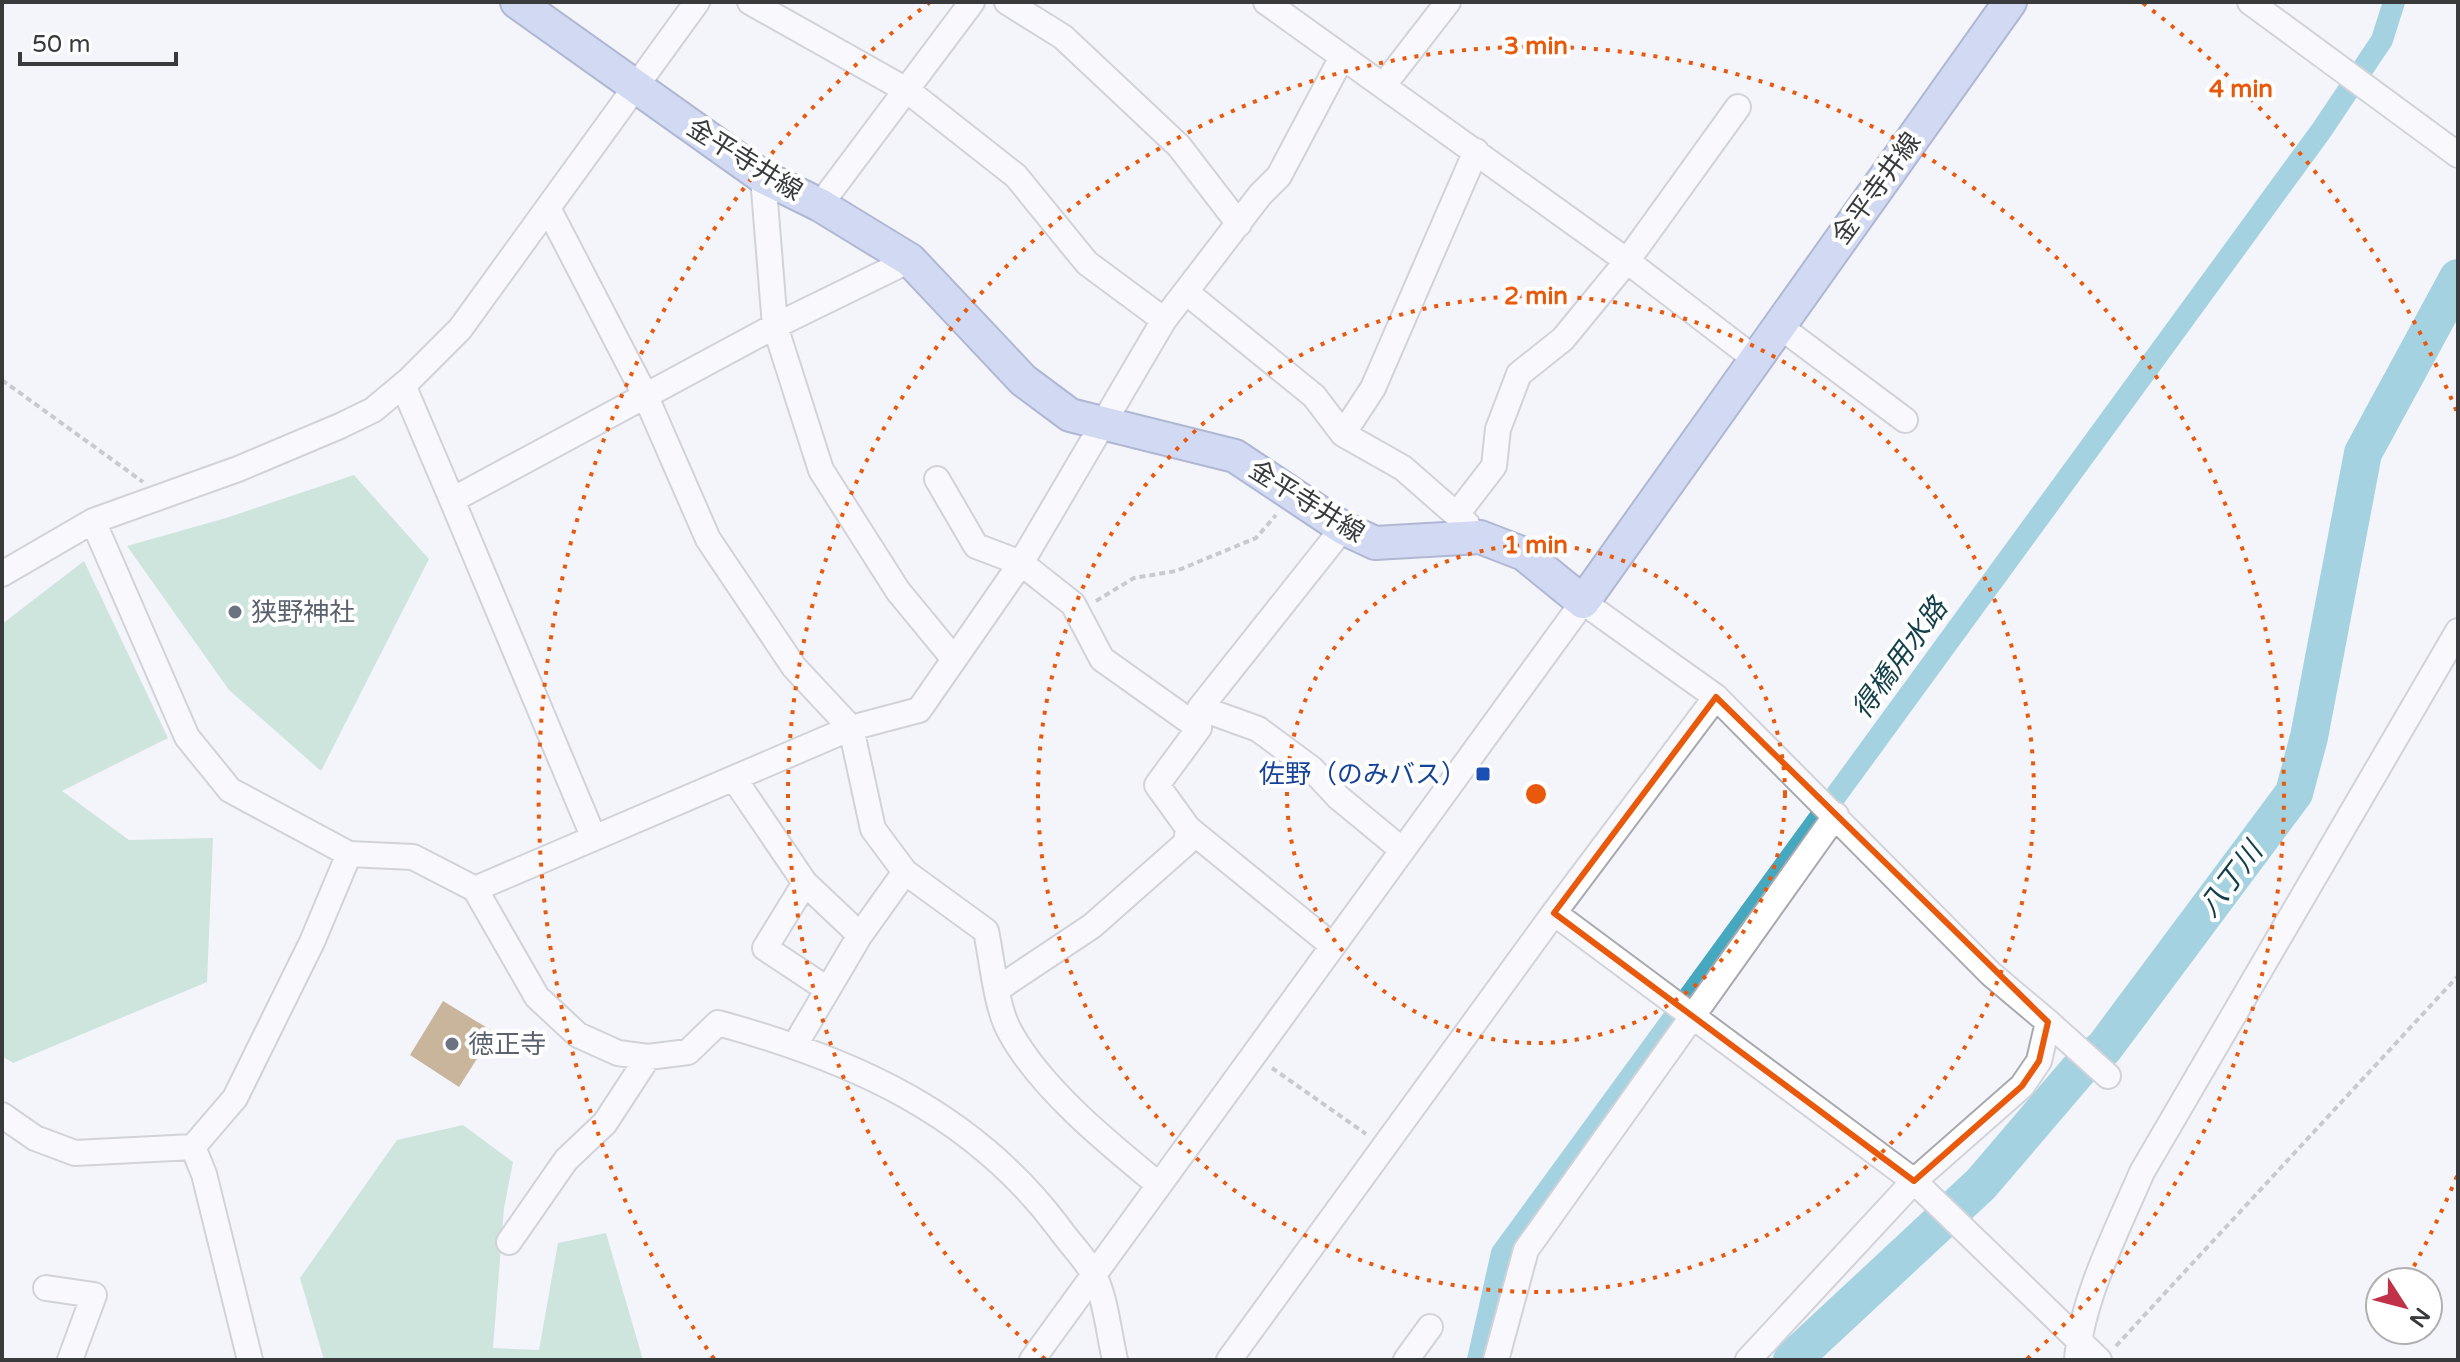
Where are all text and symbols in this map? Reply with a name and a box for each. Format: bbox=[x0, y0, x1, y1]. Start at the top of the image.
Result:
scale bar bbox=[20, 16, 176, 66]
text: 50 m bbox=[32, 30, 90, 59]
text: 3 min bbox=[1504, 32, 1568, 61]
text: 4 min bbox=[2209, 75, 2273, 104]
street label: 金平寺井線 bbox=[681, 112, 808, 207]
street label: 金平寺井線 bbox=[1826, 127, 1927, 250]
text: 2 min bbox=[1504, 282, 1568, 311]
street label: 金平寺井線 bbox=[1243, 454, 1370, 549]
text: 1 min bbox=[1504, 531, 1568, 560]
water label: 得橋用水路 bbox=[1845, 590, 1956, 725]
place label: 狭野神社 bbox=[251, 597, 355, 628]
marker: 狭野神社 bbox=[226, 603, 244, 621]
place label: 佐野（のみバス） bbox=[1259, 759, 1467, 790]
marker: 佐野（のみバス） bbox=[1474, 765, 1492, 783]
centre of rings bbox=[1522, 780, 1550, 808]
water label: 八丁川 bbox=[2192, 833, 2271, 923]
place label: 徳正寺 bbox=[468, 1029, 546, 1060]
marker: 徳正寺 bbox=[443, 1035, 461, 1053]
north arrow bbox=[2364, 1266, 2444, 1346]
text: N bbox=[2404, 1302, 2435, 1332]

